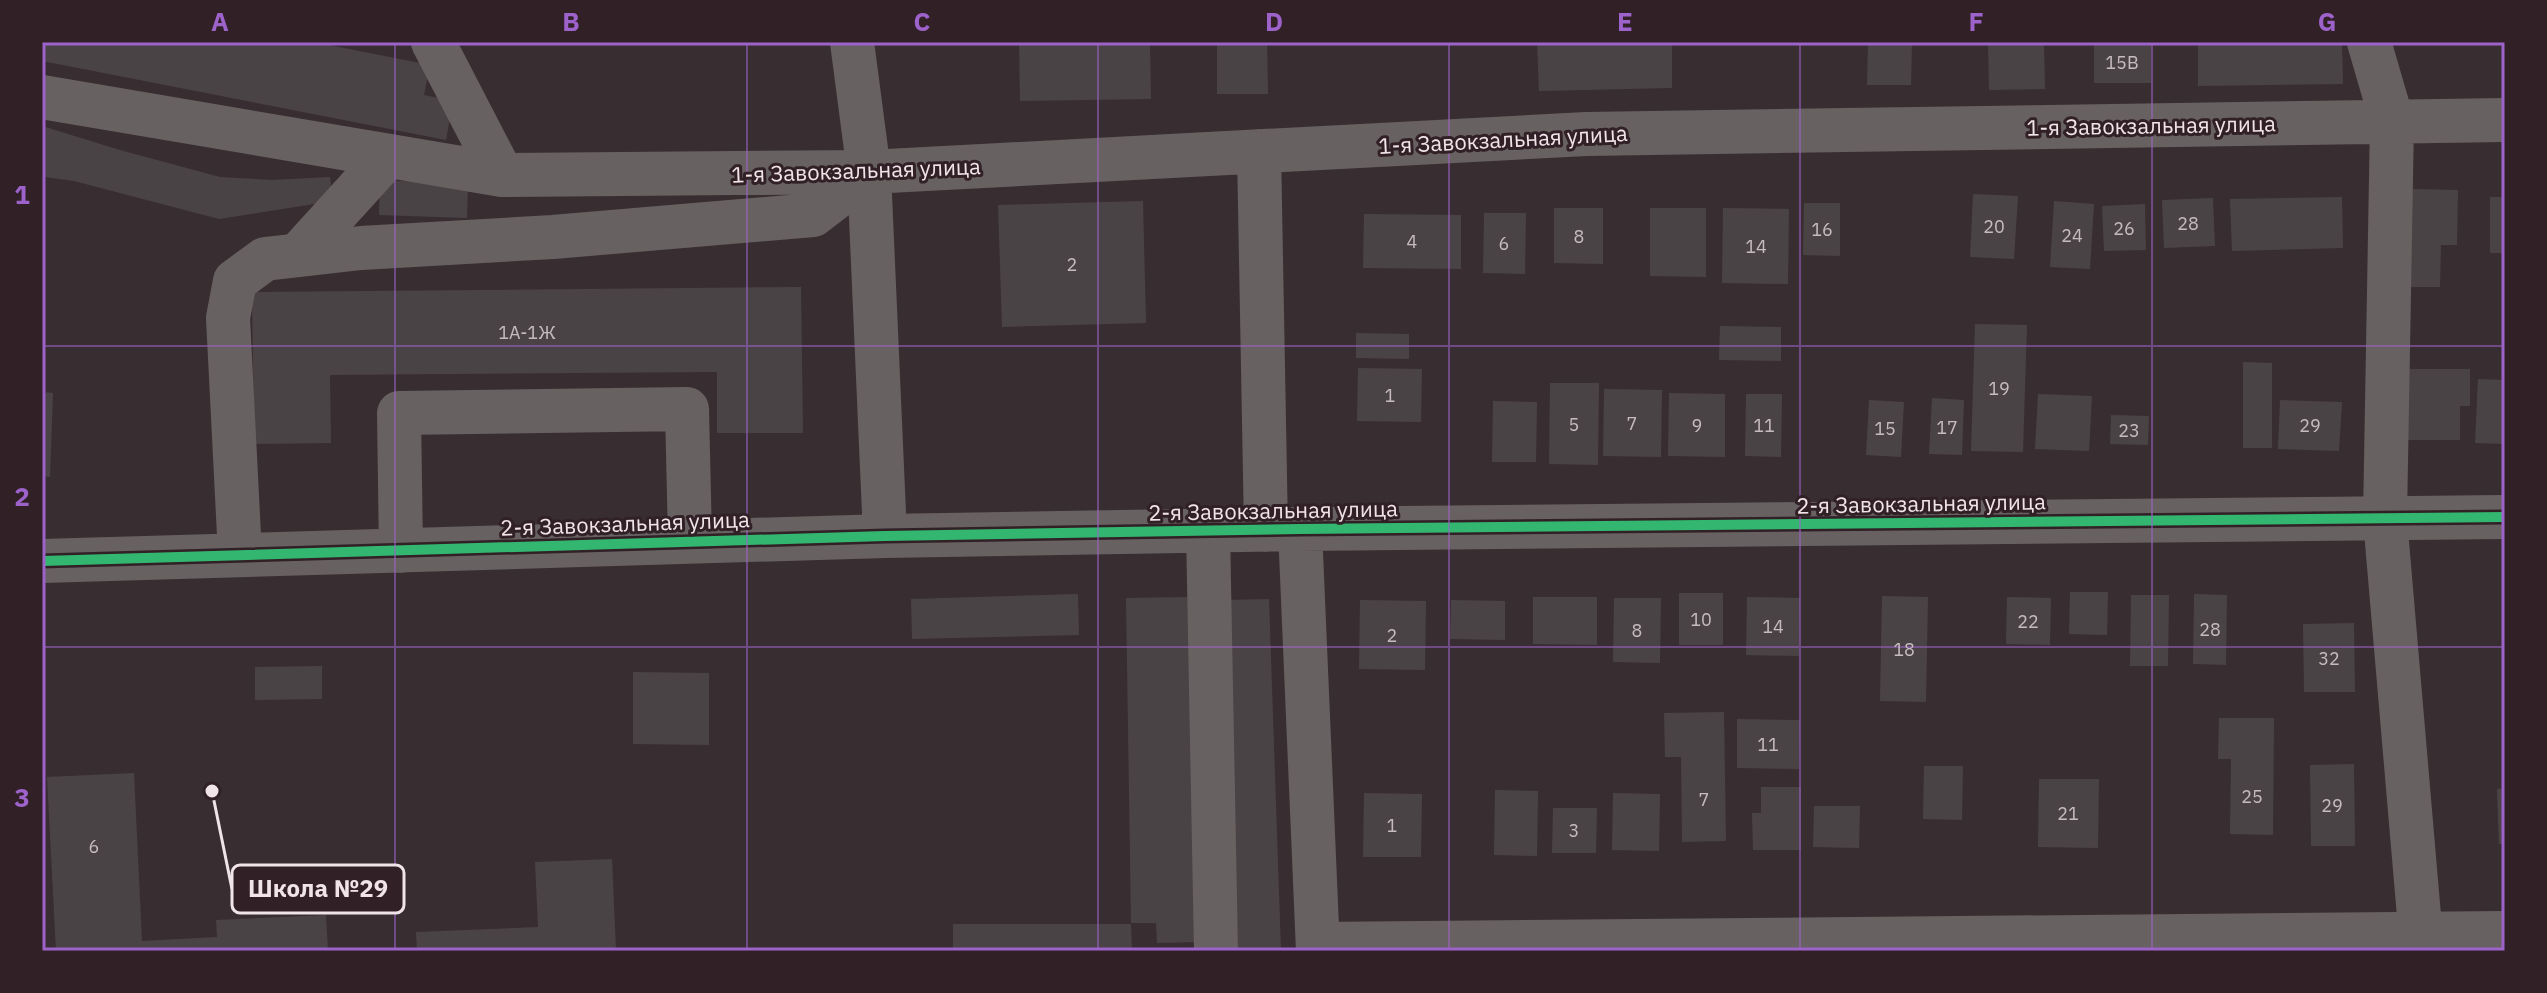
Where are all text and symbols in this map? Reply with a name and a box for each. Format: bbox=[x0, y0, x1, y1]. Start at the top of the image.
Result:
text: A bbox=[211, 4, 229, 38]
text: B bbox=[562, 4, 580, 38]
text: C bbox=[914, 4, 931, 38]
text: D bbox=[1265, 4, 1283, 38]
text: E bbox=[1617, 4, 1633, 38]
text: F bbox=[1968, 4, 1984, 38]
text: G bbox=[2318, 4, 2336, 38]
house number: 15В bbox=[2105, 51, 2139, 74]
street label: 1-я Завокзальная улица bbox=[2026, 108, 2276, 142]
street label: 1-я Завокзальная улица bbox=[1378, 118, 1629, 160]
street label: 1-я Завокзальная улица bbox=[731, 151, 981, 189]
text: 1 bbox=[14, 177, 30, 211]
house number: 28 bbox=[2177, 212, 2199, 235]
house number: 20 bbox=[1983, 215, 2005, 238]
house number: 26 bbox=[2113, 217, 2135, 240]
house number: 16 bbox=[1811, 218, 1833, 241]
house number: 24 bbox=[2061, 224, 2083, 247]
house number: 8 bbox=[1574, 225, 1584, 248]
house number: 4 bbox=[1407, 230, 1418, 253]
house number: 6 bbox=[1499, 232, 1509, 255]
house number: 14 bbox=[1745, 235, 1767, 258]
house number: 2 bbox=[1067, 253, 1077, 276]
house number: 1А-1Ж bbox=[498, 321, 556, 344]
house number: 19 bbox=[1988, 377, 2010, 400]
house number: 1 bbox=[1385, 384, 1395, 407]
house number: 7 bbox=[1627, 412, 1637, 435]
house number: 5 bbox=[1569, 413, 1579, 436]
house number: 9 bbox=[1692, 414, 1702, 437]
house number: 11 bbox=[1753, 414, 1775, 437]
house number: 29 bbox=[2299, 414, 2321, 437]
house number: 17 bbox=[1936, 416, 1958, 439]
house number: 15 bbox=[1874, 417, 1896, 440]
house number: 23 bbox=[2118, 419, 2140, 442]
text: 2 bbox=[14, 479, 30, 513]
street label: 2-я Завокзальная улица bbox=[1796, 486, 2046, 520]
street label: 2-я Завокзальная улица bbox=[1148, 493, 1398, 527]
street label: 2-я Завокзальная улица bbox=[500, 504, 750, 542]
house number: 10 bbox=[1690, 608, 1712, 631]
house number: 22 bbox=[2017, 610, 2039, 633]
house number: 14 bbox=[1762, 615, 1784, 638]
house number: 28 bbox=[2199, 618, 2221, 641]
house number: 8 bbox=[1632, 619, 1642, 642]
house number: 2 bbox=[1387, 624, 1397, 647]
house number: 18 bbox=[1893, 638, 1915, 661]
house number: 32 bbox=[2318, 647, 2340, 670]
house number: 11 bbox=[1757, 733, 1779, 756]
text: 3 bbox=[14, 780, 30, 814]
house number: 25 bbox=[2241, 785, 2263, 808]
house number: 7 bbox=[1699, 788, 1709, 811]
house number: 29 bbox=[2321, 794, 2343, 817]
house number: 21 bbox=[2057, 802, 2079, 825]
house number: 1 bbox=[1387, 814, 1397, 837]
house number: 3 bbox=[1569, 819, 1579, 842]
house number: 6 bbox=[89, 835, 99, 858]
callout: Школа №29 bbox=[232, 865, 404, 913]
text: Школа №29 bbox=[248, 872, 388, 904]

